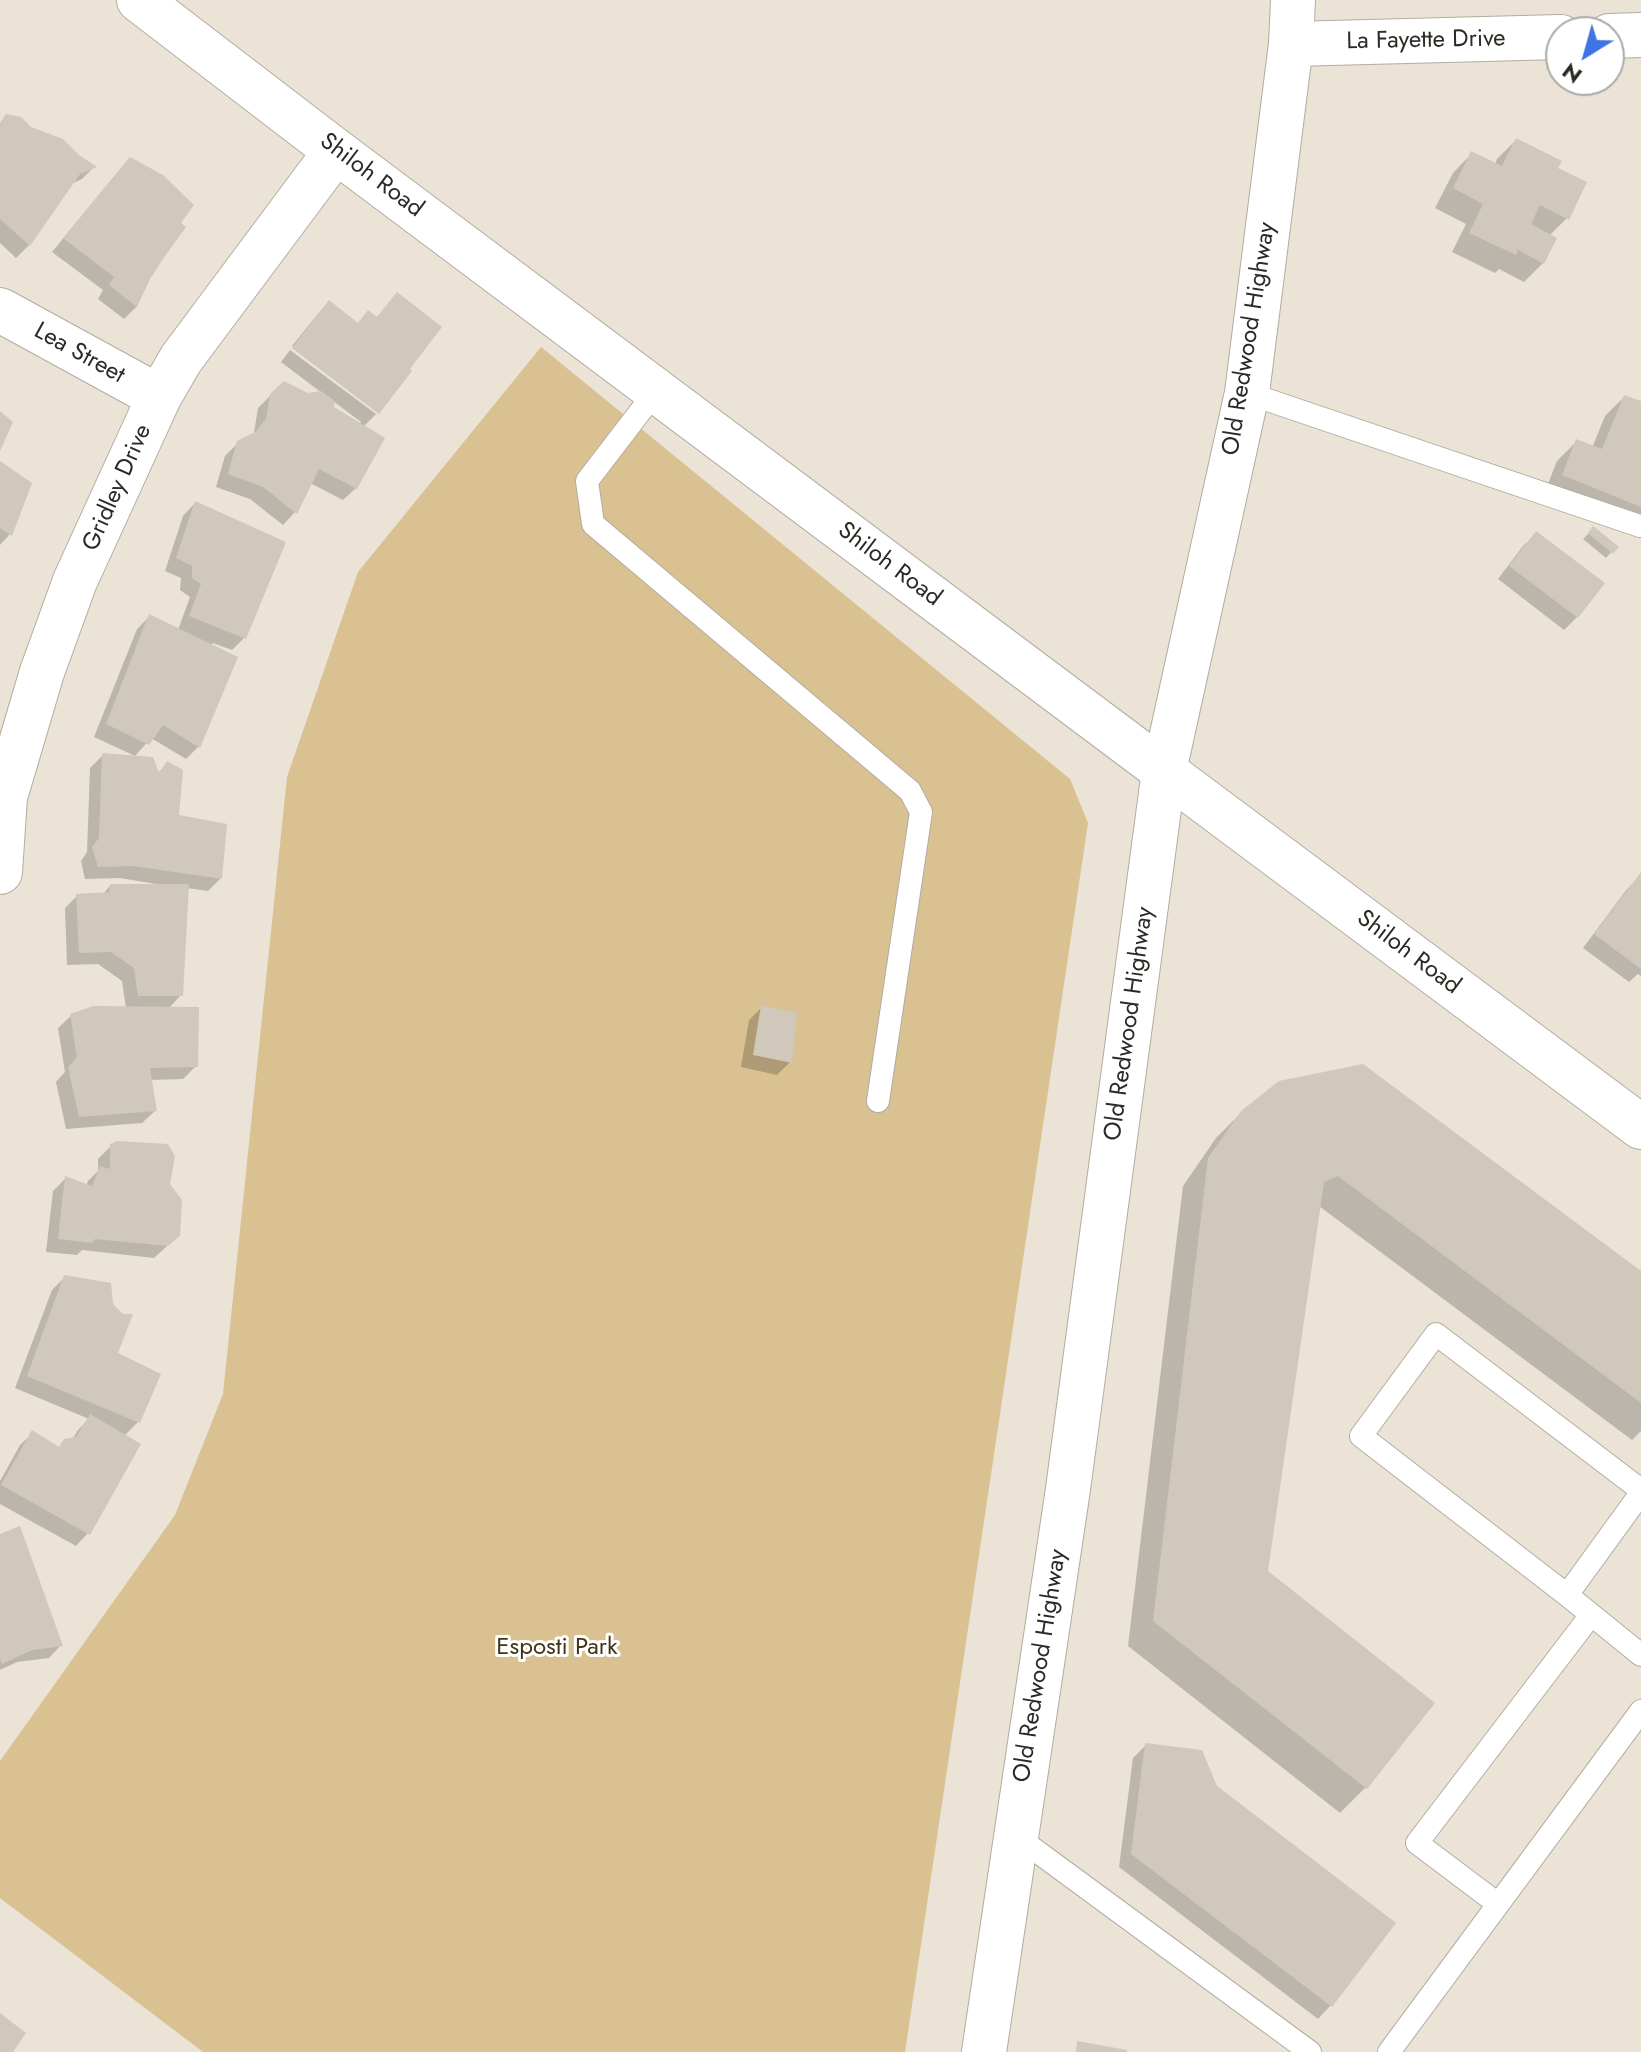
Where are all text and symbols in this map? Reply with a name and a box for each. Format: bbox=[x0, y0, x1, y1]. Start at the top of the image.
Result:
north arrow bbox=[1545, 16, 1625, 96]
street label: La Fayette Drive bbox=[1346, 25, 1506, 57]
text: N bbox=[1555, 56, 1588, 92]
street label: Shiloh Road bbox=[314, 128, 428, 224]
street label: Old Redwood Highway bbox=[1217, 220, 1283, 458]
street label: Lea Street bbox=[29, 317, 129, 391]
street label: Gridley Drive bbox=[77, 420, 159, 556]
street label: Shiloh Road bbox=[832, 517, 946, 613]
street label: Old Redwood Highway bbox=[1099, 905, 1161, 1143]
street label: Shiloh Road bbox=[1351, 905, 1465, 1001]
street label: Old Redwood Highway bbox=[1008, 1547, 1074, 1785]
park label: Esposti Park bbox=[496, 1634, 618, 1662]

